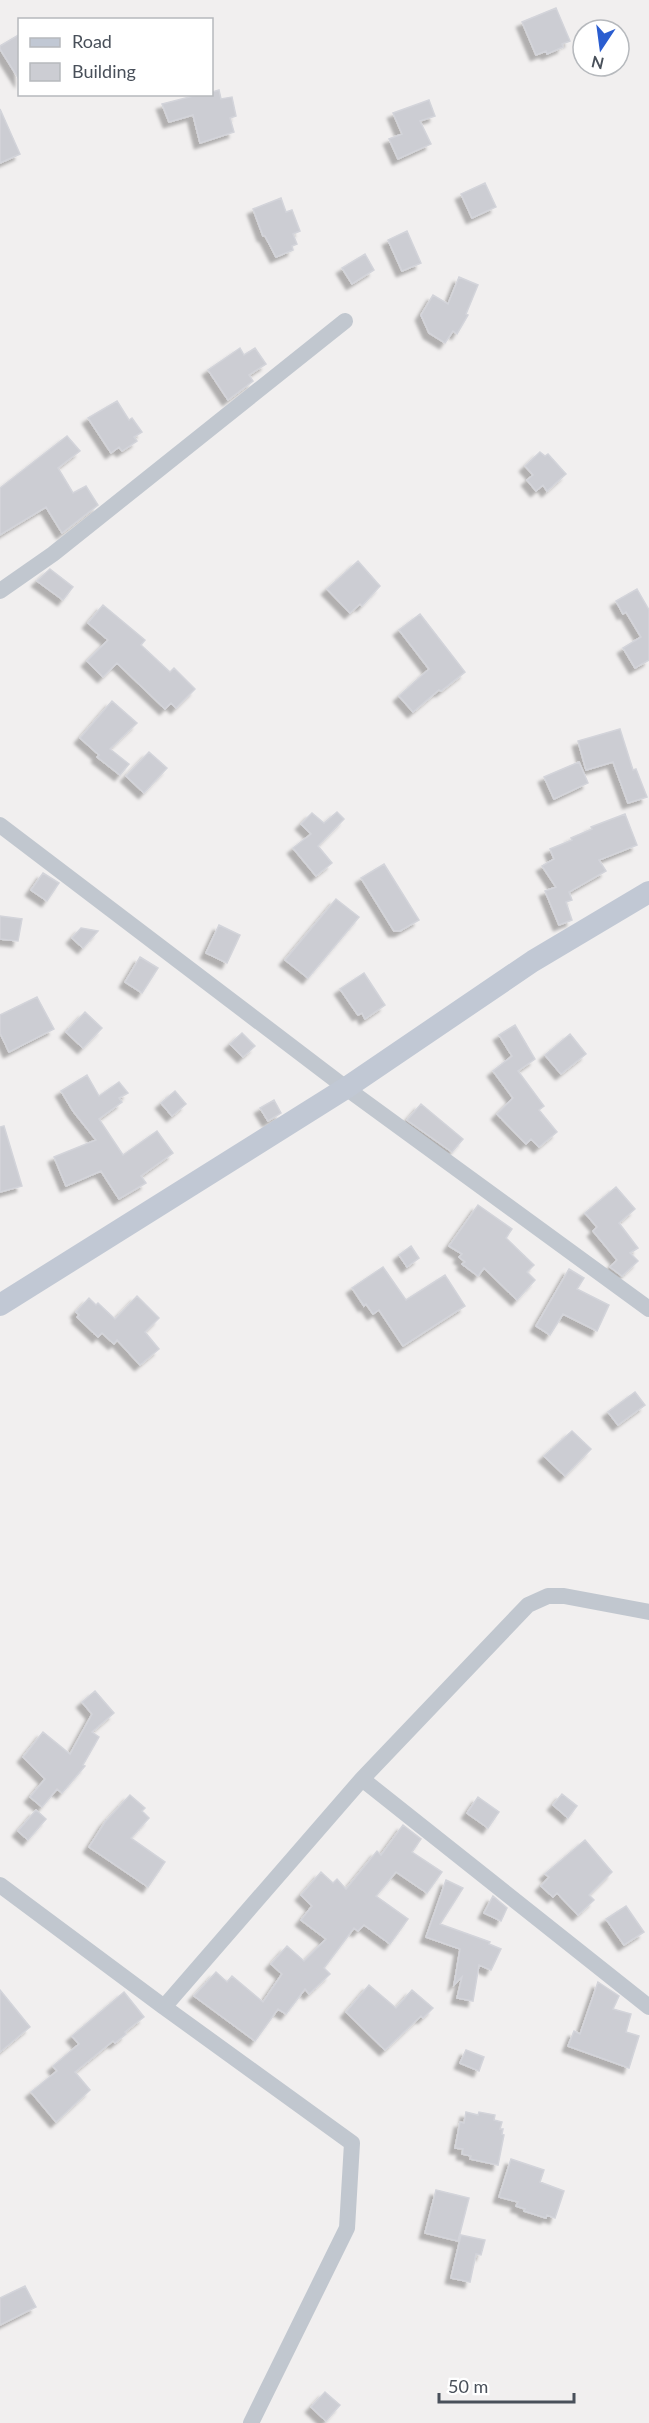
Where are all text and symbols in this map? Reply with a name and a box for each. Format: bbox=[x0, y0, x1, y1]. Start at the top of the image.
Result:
legend bbox=[18, 18, 213, 96]
north arrow bbox=[571, 18, 631, 78]
text: Road bbox=[72, 30, 112, 52]
text: N bbox=[589, 52, 606, 74]
text: Building bbox=[72, 60, 136, 82]
scale bar bbox=[439, 2366, 574, 2404]
text: 50 m bbox=[448, 2375, 488, 2397]

